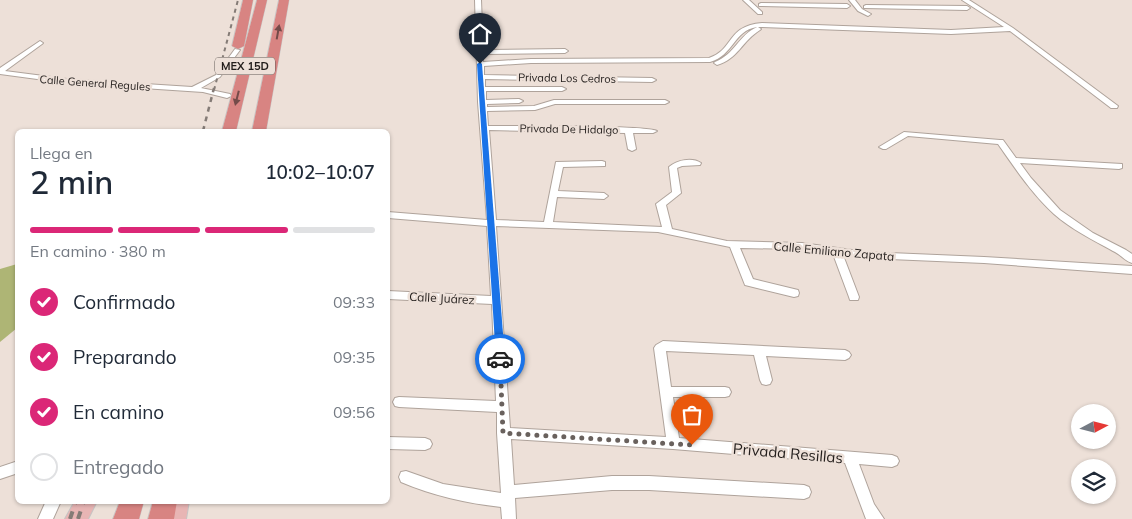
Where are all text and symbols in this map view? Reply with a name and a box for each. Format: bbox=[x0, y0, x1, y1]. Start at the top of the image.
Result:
pin bbox=[459, 13, 501, 64]
icon: home bbox=[466, 20, 494, 48]
one-way arrow bbox=[275, 23, 283, 39]
road number: MEX 15D bbox=[215, 58, 275, 74]
street label: Privada Los Cedros bbox=[518, 70, 616, 86]
street label: Calle General Regules bbox=[39, 72, 151, 94]
one-way arrow bbox=[233, 91, 241, 106]
street label: Privada De Hidalgo bbox=[519, 121, 619, 137]
text: Llega en bbox=[30, 143, 93, 163]
text: 10:02–10:07 bbox=[265, 160, 375, 184]
text: 2 min bbox=[30, 162, 113, 202]
street label: Calle Emiliano Zapata bbox=[773, 238, 895, 264]
text: En camino · 380 m bbox=[30, 241, 166, 261]
icon: check bbox=[30, 288, 58, 316]
street label: Calle Juárez bbox=[409, 289, 475, 307]
text: Confirmado bbox=[73, 290, 175, 314]
text: 09:33 bbox=[333, 292, 375, 312]
courier bbox=[475, 334, 525, 384]
icon: check bbox=[30, 343, 58, 371]
text: Preparando bbox=[73, 345, 177, 369]
icon: car bbox=[486, 345, 514, 373]
text: 09:35 bbox=[333, 347, 375, 367]
pin bbox=[671, 394, 713, 445]
icon: check bbox=[30, 398, 58, 426]
text: En camino bbox=[73, 400, 164, 424]
icon: bag bbox=[678, 401, 706, 429]
text: 09:56 bbox=[333, 402, 375, 422]
north arrow bbox=[1071, 404, 1116, 449]
map controls bbox=[1071, 404, 1116, 504]
street label: Privada Resillas bbox=[732, 439, 844, 467]
text: Entregado bbox=[73, 455, 164, 479]
button: layers bbox=[1071, 459, 1116, 504]

